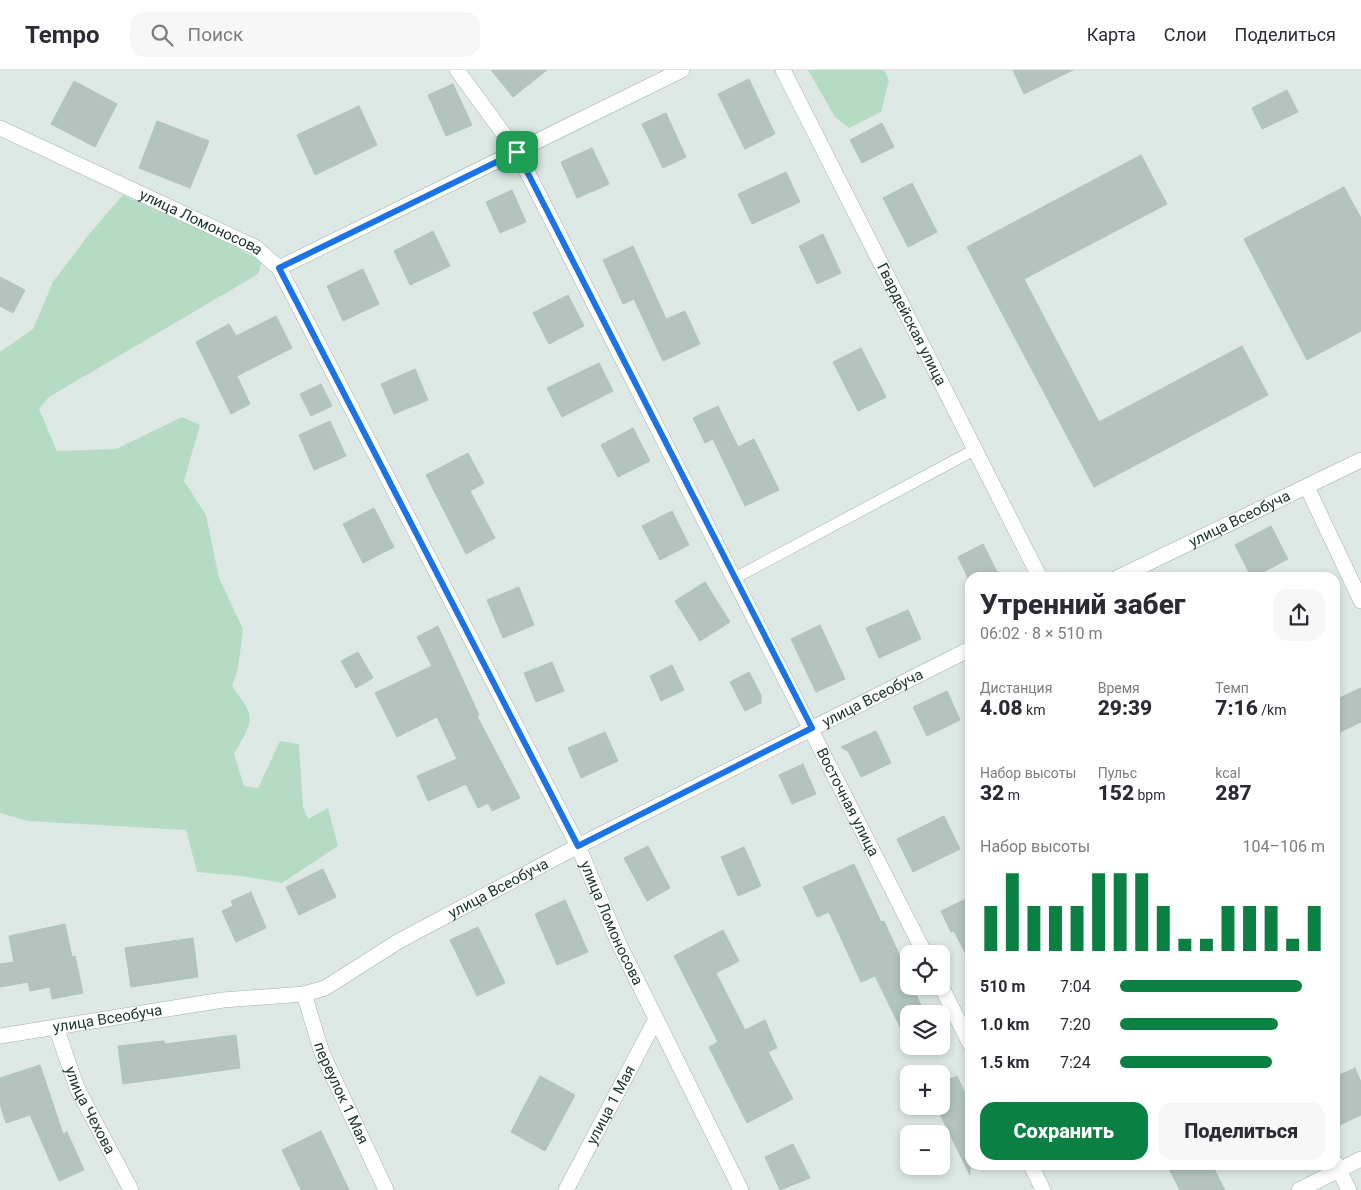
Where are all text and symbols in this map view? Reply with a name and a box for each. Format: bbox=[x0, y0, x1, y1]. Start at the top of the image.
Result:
search box bbox=[130, 12, 480, 57]
text: Tempo bbox=[25, 21, 100, 49]
icon: search bbox=[148, 21, 176, 49]
text: Поиск bbox=[188, 23, 243, 46]
text: Карта bbox=[1087, 24, 1136, 45]
text: Слои bbox=[1164, 24, 1207, 45]
text: Поделиться bbox=[1235, 24, 1336, 45]
pin bbox=[496, 131, 538, 173]
icon: arrive bbox=[503, 138, 531, 166]
street label: улица Ломоносова bbox=[137, 185, 267, 259]
street label: Гвардейская улица bbox=[873, 260, 950, 389]
street label: улица Всеобуча bbox=[1186, 487, 1293, 551]
text: Утренний забег bbox=[980, 588, 1186, 621]
button: share bbox=[1273, 589, 1325, 641]
text: 06:02 · 8 × 510 m bbox=[980, 624, 1102, 643]
street label: улица Всеобуча bbox=[819, 665, 926, 731]
text: Дистанция bbox=[980, 680, 1052, 696]
text: Время bbox=[1098, 680, 1140, 696]
text: Темп bbox=[1215, 680, 1249, 696]
text: 4.08 bbox=[980, 696, 1023, 720]
text: 29:39 bbox=[1098, 696, 1152, 720]
text: 7:16 bbox=[1215, 696, 1258, 720]
text: km bbox=[1023, 702, 1045, 718]
text: /km bbox=[1258, 702, 1286, 718]
street label: Восточная улица bbox=[813, 745, 883, 859]
text: Набор высоты bbox=[980, 765, 1076, 781]
text: Пульс bbox=[1098, 765, 1137, 781]
text: kcal bbox=[1215, 765, 1241, 781]
text: 32 bbox=[980, 781, 1004, 805]
text: 152 bbox=[1098, 781, 1134, 805]
text: 287 bbox=[1215, 781, 1252, 805]
text: m bbox=[1004, 787, 1020, 803]
text: bpm bbox=[1134, 787, 1165, 803]
text: Набор высоты bbox=[980, 837, 1090, 856]
text: 104–106 m bbox=[1243, 837, 1325, 856]
street label: улица Всеобуча bbox=[445, 854, 551, 922]
street label: улица Ломоносова bbox=[576, 858, 647, 988]
map controls bbox=[900, 945, 950, 1175]
button: locate bbox=[900, 945, 950, 995]
text: 510 m bbox=[980, 977, 1025, 996]
text: 7:04 bbox=[1060, 977, 1091, 996]
street label: улица Всеобуча bbox=[52, 1001, 164, 1036]
button: layers bbox=[900, 1005, 950, 1055]
text: 1.0 km bbox=[980, 1015, 1029, 1034]
text: 7:20 bbox=[1060, 1015, 1091, 1034]
street label: переулок 1 Мая bbox=[310, 1040, 372, 1147]
text: 1.5 km bbox=[980, 1053, 1029, 1072]
text: 7:24 bbox=[1060, 1053, 1091, 1072]
street label: улица 1 Мая bbox=[583, 1063, 639, 1148]
street label: улица Чехова bbox=[61, 1064, 119, 1157]
button: + bbox=[900, 1065, 950, 1115]
button: Сохранить bbox=[980, 1102, 1148, 1160]
button: Поделиться bbox=[1158, 1102, 1325, 1160]
button: − bbox=[900, 1125, 950, 1175]

